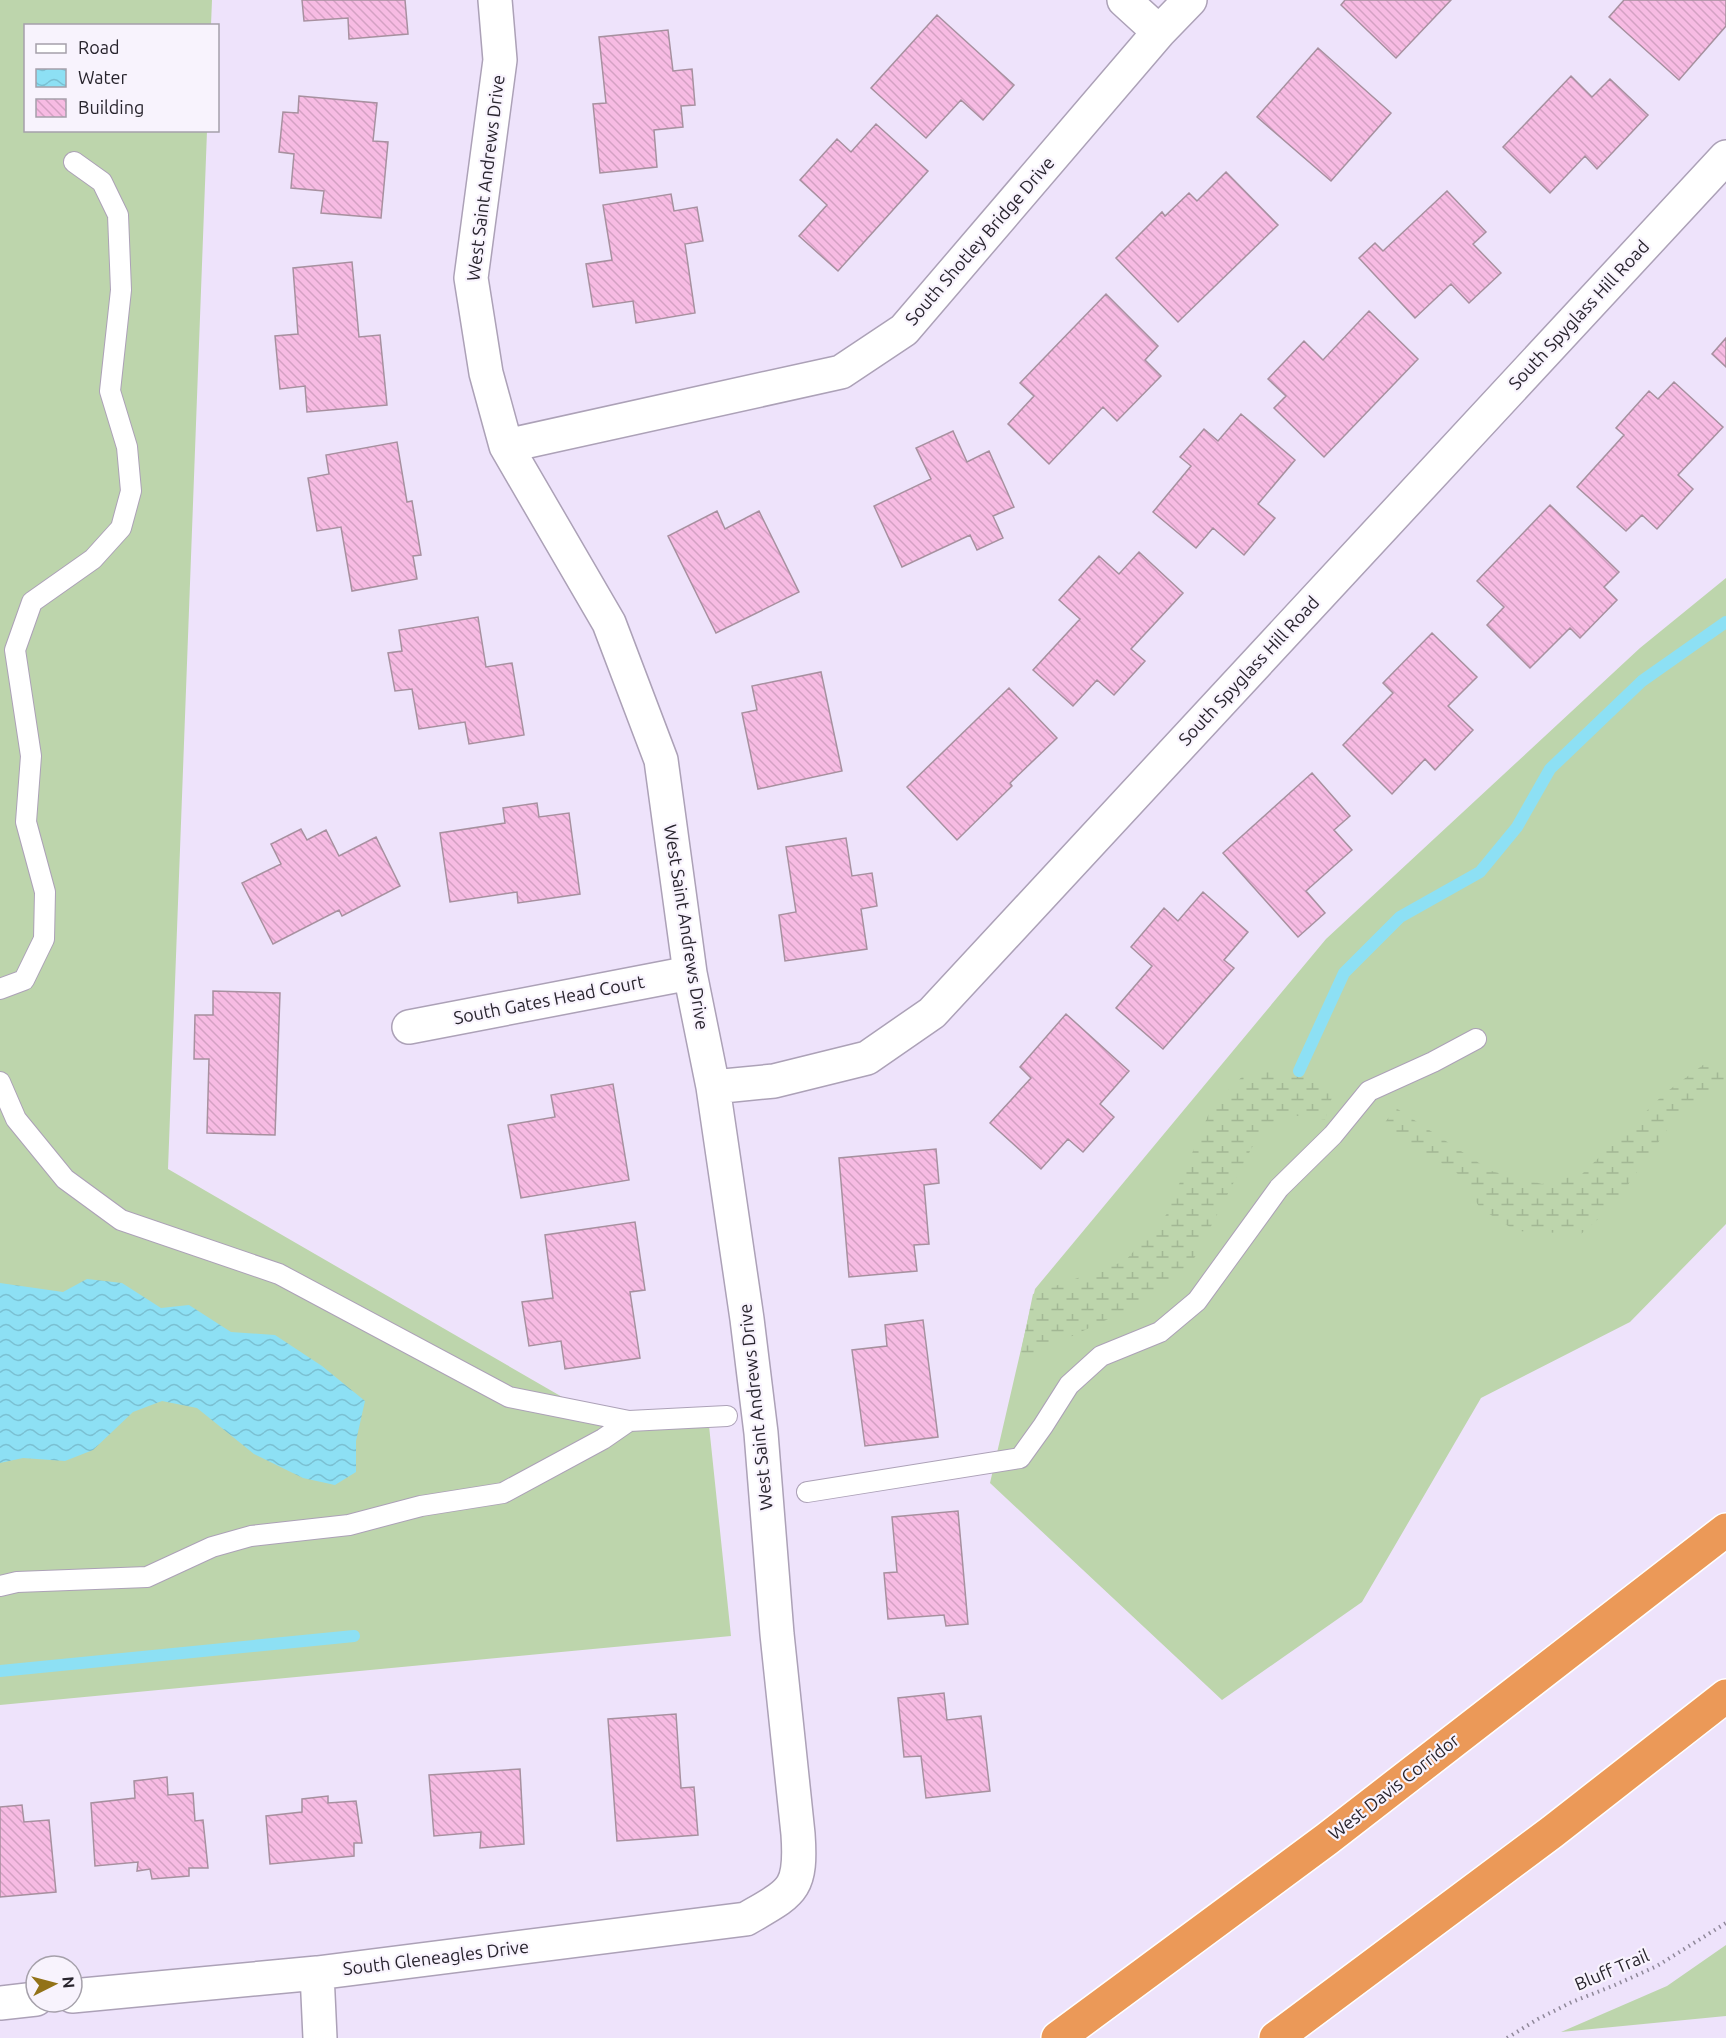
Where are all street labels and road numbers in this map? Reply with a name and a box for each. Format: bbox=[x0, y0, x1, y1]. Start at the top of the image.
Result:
street label: West Saint Andrews Drive bbox=[462, 74, 508, 282]
street label: South Shotley Bridge Drive bbox=[901, 152, 1058, 329]
street label: South Spyglass Hill Road bbox=[1504, 236, 1653, 393]
street label: South Spyglass Hill Road bbox=[1174, 592, 1323, 749]
street label: West Saint Andrews Drive bbox=[661, 823, 713, 1031]
street label: South Gates Head Court bbox=[452, 971, 646, 1027]
street label: West Saint Andrews Drive bbox=[734, 1303, 776, 1511]
street label: West Davis Corridor bbox=[1324, 1729, 1463, 1843]
street label: South Gleneagles Drive bbox=[342, 1936, 530, 1978]
street label: Bluff Trail bbox=[1571, 1944, 1652, 1994]

